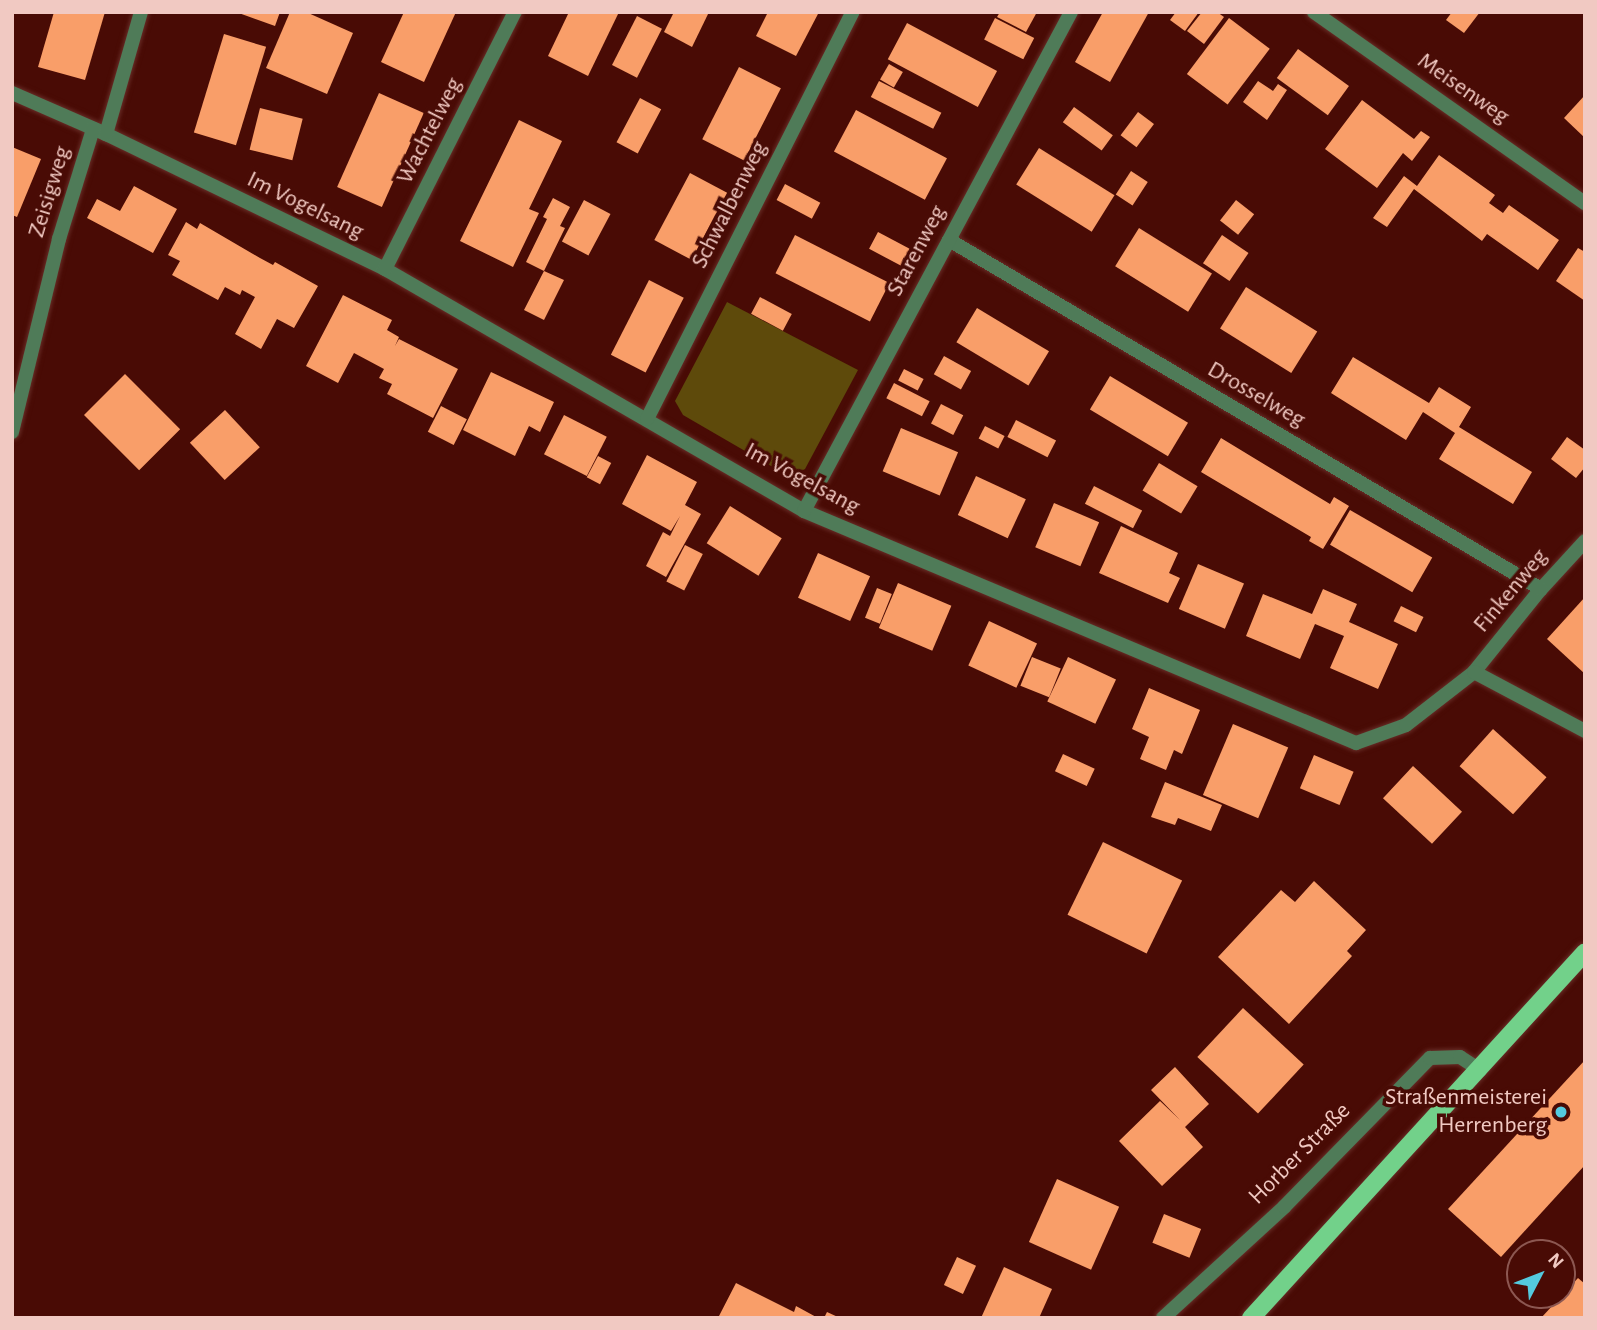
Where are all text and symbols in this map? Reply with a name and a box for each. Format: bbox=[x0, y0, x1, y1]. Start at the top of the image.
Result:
street label: Meisenweg bbox=[1412, 47, 1514, 131]
street label: Wachtelweg bbox=[391, 73, 469, 189]
street label: Schwalbenweg bbox=[686, 137, 774, 273]
street label: Zeisigweg bbox=[23, 143, 77, 241]
street label: Im Vogelsang bbox=[242, 165, 368, 247]
street label: Starenweg bbox=[881, 201, 953, 301]
street label: Drosselweg bbox=[1202, 356, 1310, 434]
street label: Im Vogelsang bbox=[740, 437, 864, 521]
street label: Finkenweg bbox=[1468, 543, 1554, 639]
place label: Straßenmeisterei Herrenberg bbox=[1385, 1084, 1547, 1140]
street label: Horber Straße bbox=[1243, 1097, 1357, 1211]
marker: Straßenmeisterei Herrenberg bbox=[1553, 1104, 1569, 1120]
north arrow bbox=[1506, 1239, 1576, 1309]
text: N bbox=[1544, 1250, 1567, 1272]

